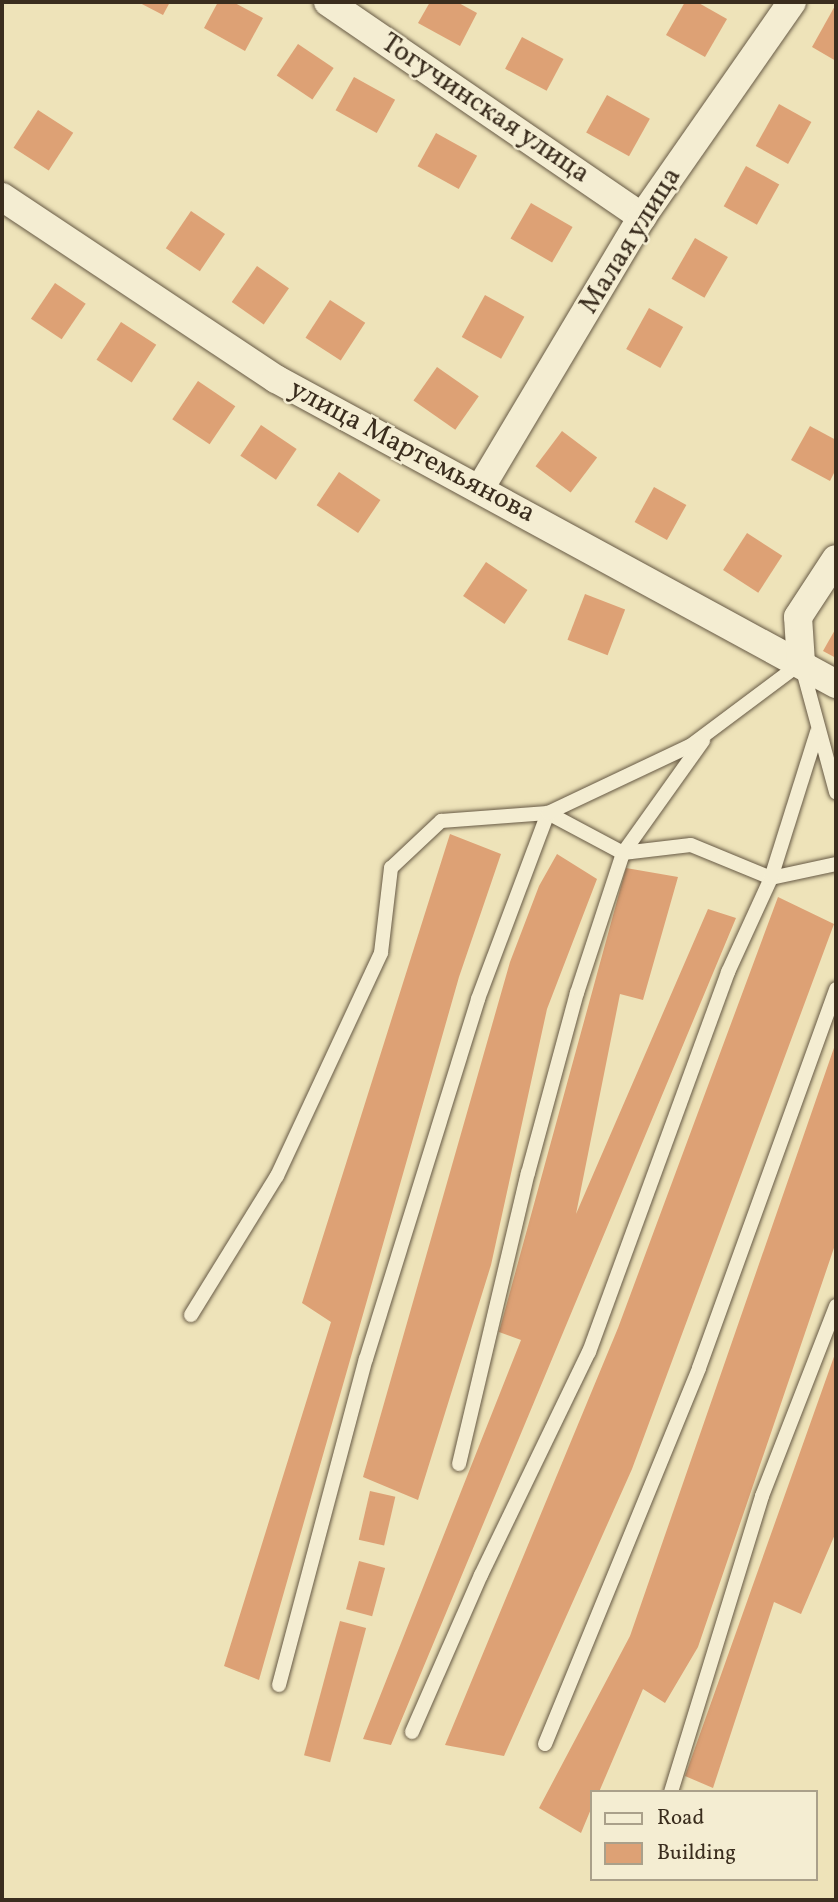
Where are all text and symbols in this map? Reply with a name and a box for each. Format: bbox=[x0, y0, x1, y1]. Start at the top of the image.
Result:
street label: Тогучинская улица bbox=[374, 26, 596, 192]
street label: Малая улица bbox=[572, 161, 690, 321]
street label: улица Мартемьянова bbox=[283, 373, 541, 531]
legend bbox=[590, 1790, 817, 1881]
text: Road bbox=[657, 1804, 704, 1833]
text: Building bbox=[657, 1839, 736, 1868]

